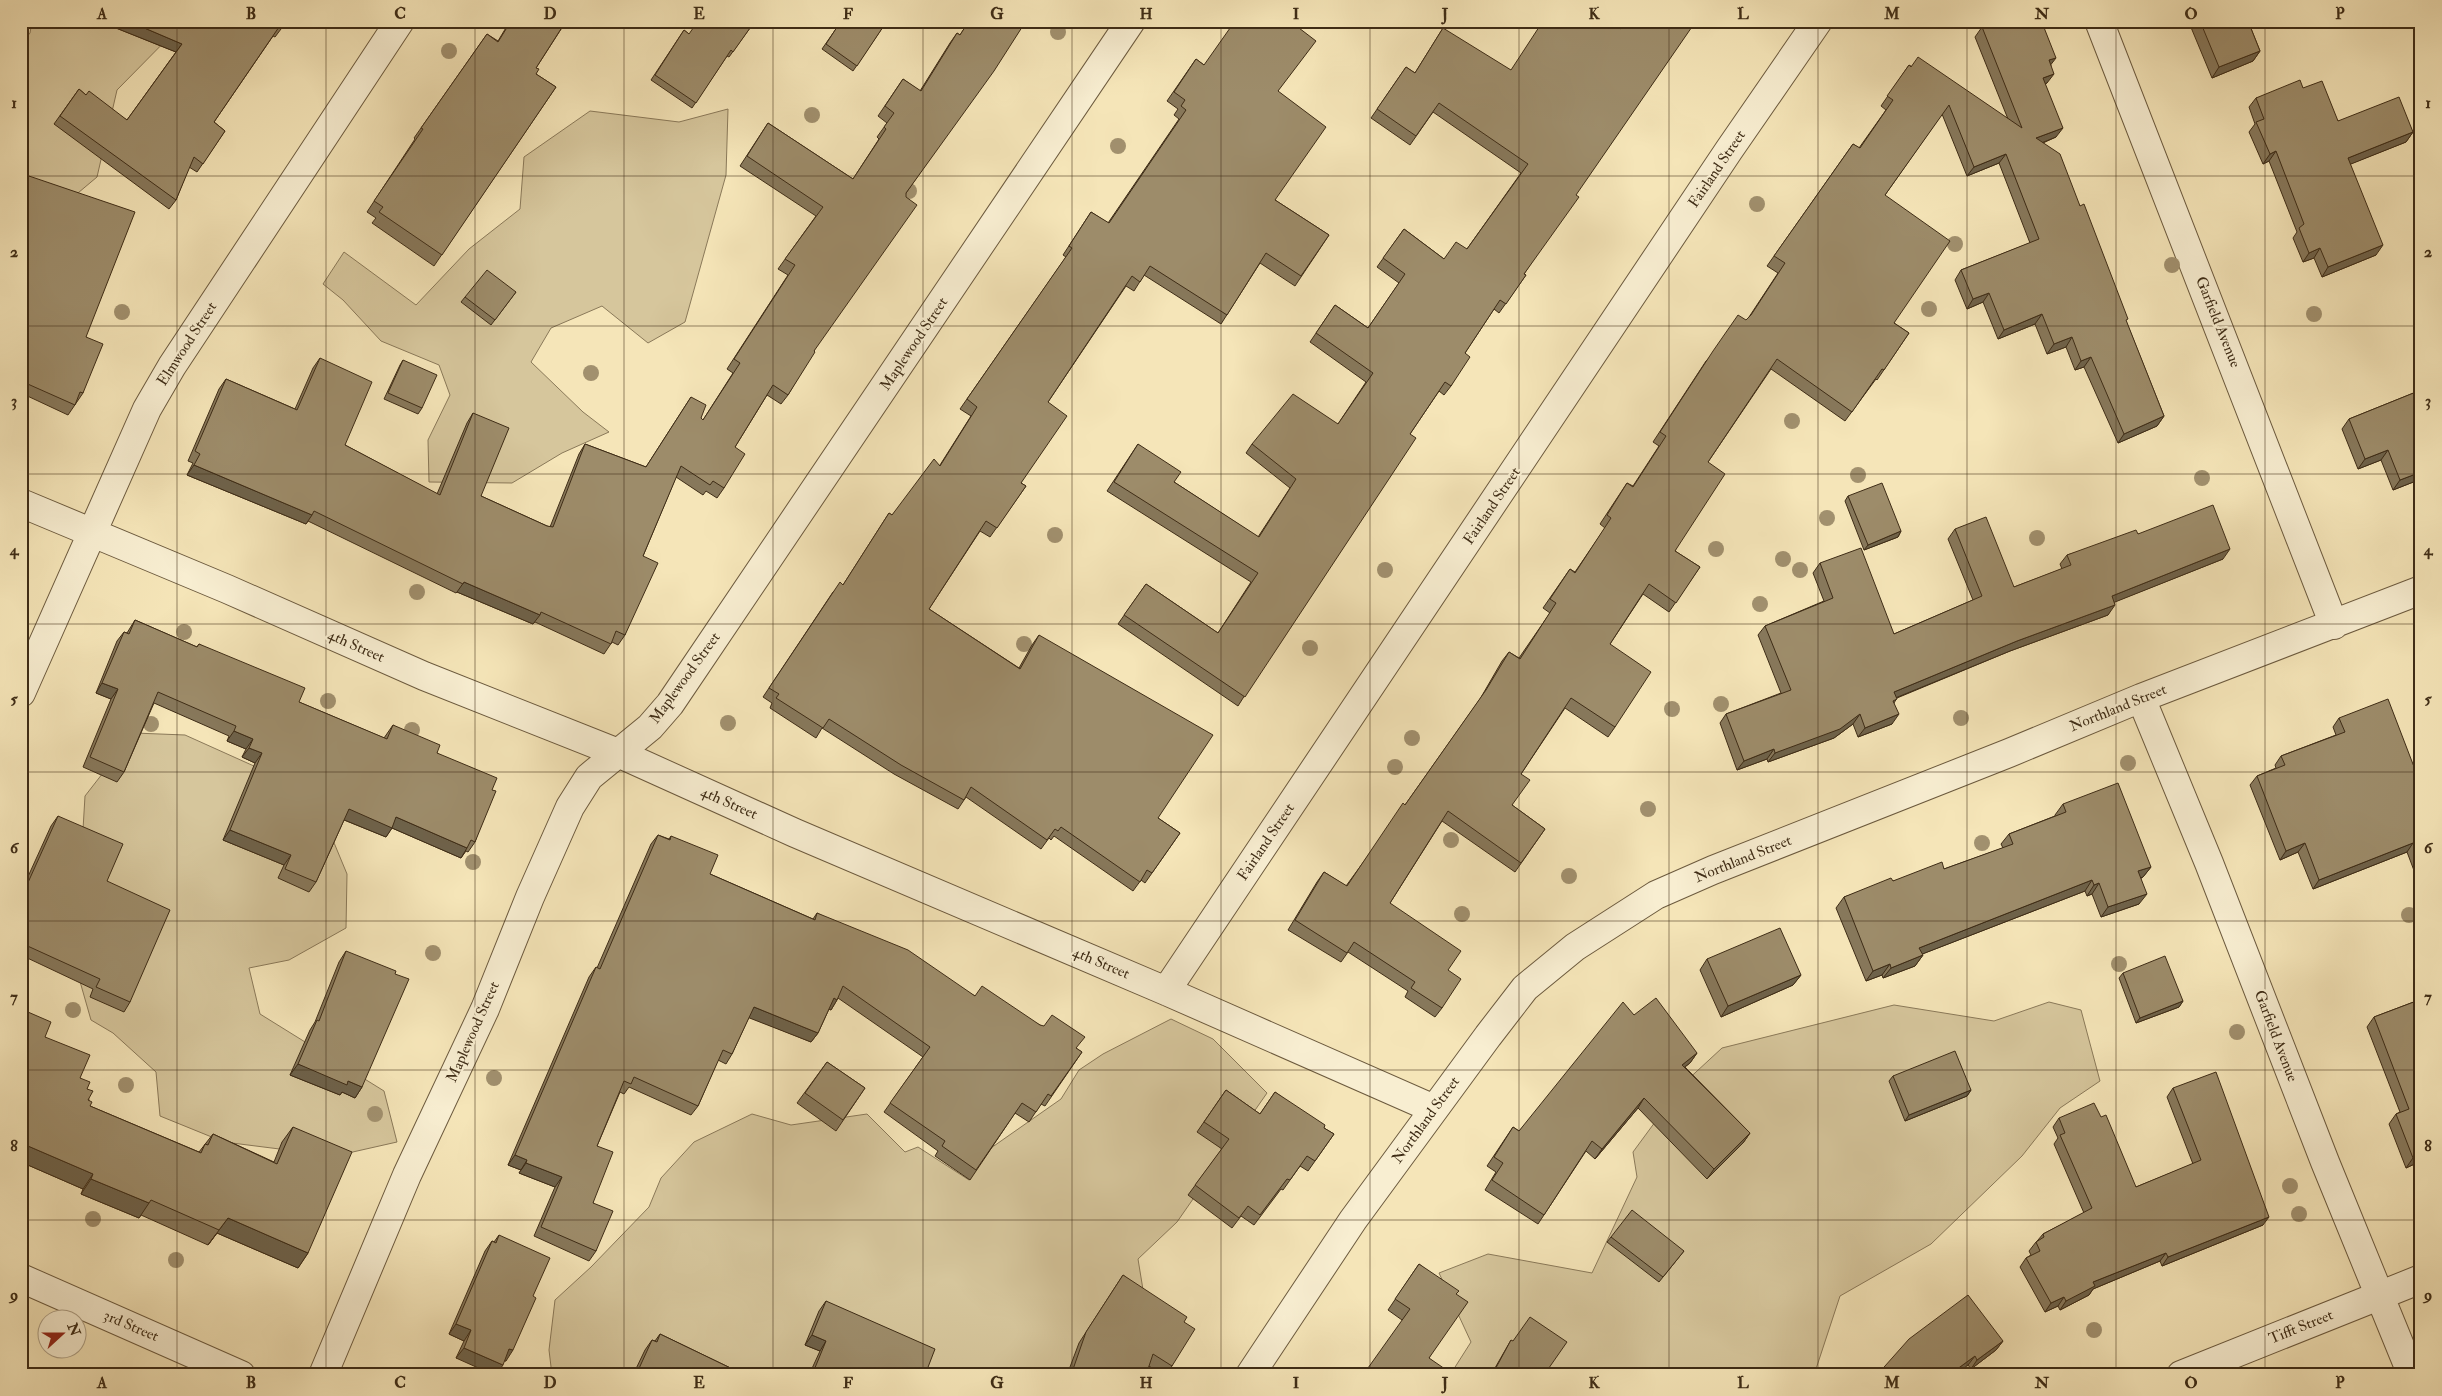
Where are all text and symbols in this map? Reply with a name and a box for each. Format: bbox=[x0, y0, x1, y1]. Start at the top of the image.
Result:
text: A bbox=[96, 4, 108, 24]
text: B bbox=[246, 4, 256, 24]
text: C bbox=[394, 4, 406, 24]
text: D bbox=[543, 4, 557, 24]
text: E bbox=[693, 4, 705, 24]
text: F bbox=[843, 4, 853, 24]
text: G bbox=[990, 4, 1004, 24]
text: H bbox=[1139, 4, 1153, 24]
text: I bbox=[1293, 4, 1300, 24]
text: J bbox=[1441, 4, 1449, 25]
text: K bbox=[1588, 4, 1600, 24]
text: L bbox=[1737, 4, 1749, 24]
text: M bbox=[1883, 4, 1900, 24]
text: N bbox=[2034, 4, 2050, 24]
text: O bbox=[2184, 4, 2198, 24]
text: P bbox=[2335, 4, 2345, 24]
text: 1 bbox=[11, 93, 17, 113]
text: 1 bbox=[2425, 93, 2431, 113]
street label: Fairland Street bbox=[1684, 127, 1750, 211]
text: 2 bbox=[10, 242, 18, 262]
text: 2 bbox=[2424, 242, 2432, 262]
street label: Garfield Avenue bbox=[2191, 274, 2245, 370]
street label: Maplewood Street bbox=[876, 294, 953, 395]
street label: Elmwood Street bbox=[153, 298, 221, 390]
text: 3 bbox=[11, 391, 17, 411]
text: 3 bbox=[2425, 391, 2431, 411]
street label: Fairland Street bbox=[1459, 464, 1525, 548]
text: 4 bbox=[9, 540, 20, 560]
text: 4 bbox=[2423, 540, 2434, 560]
street label: 4th Street bbox=[325, 625, 387, 667]
street label: Maplewood Street bbox=[645, 628, 725, 728]
street label: Northland Street bbox=[2067, 680, 2169, 736]
text: 5 bbox=[10, 689, 18, 709]
text: 5 bbox=[2424, 689, 2432, 709]
street label: 4th Street bbox=[698, 782, 760, 824]
street label: Fairland Street bbox=[1233, 800, 1299, 884]
street label: Northland Street bbox=[1692, 831, 1794, 887]
text: 6 bbox=[10, 838, 20, 858]
text: 6 bbox=[2424, 838, 2434, 858]
street label: 4th Street bbox=[1070, 943, 1133, 984]
street label: Maplewood Street bbox=[442, 978, 505, 1086]
text: 7 bbox=[10, 987, 18, 1007]
street label: Garfield Avenue bbox=[2250, 987, 2302, 1085]
text: 7 bbox=[2424, 987, 2432, 1007]
street label: Northland Street bbox=[1388, 1073, 1464, 1167]
text: 8 bbox=[10, 1136, 18, 1156]
text: 8 bbox=[2424, 1136, 2432, 1156]
text: 9 bbox=[8, 1285, 18, 1305]
text: 9 bbox=[2422, 1285, 2432, 1305]
street label: Tifft Street bbox=[2266, 1305, 2336, 1348]
street label: 3rd Street bbox=[101, 1306, 162, 1346]
north arrow bbox=[38, 1308, 88, 1358]
text: N bbox=[63, 1320, 84, 1339]
text: A bbox=[96, 1373, 108, 1393]
text: B bbox=[246, 1373, 256, 1393]
text: C bbox=[394, 1373, 406, 1393]
text: D bbox=[543, 1373, 557, 1393]
text: E bbox=[693, 1373, 705, 1393]
text: F bbox=[843, 1373, 853, 1393]
text: G bbox=[990, 1373, 1004, 1393]
text: H bbox=[1139, 1373, 1153, 1393]
text: I bbox=[1293, 1373, 1300, 1393]
text: J bbox=[1441, 1373, 1449, 1394]
text: K bbox=[1588, 1373, 1600, 1393]
text: L bbox=[1737, 1373, 1749, 1393]
text: M bbox=[1883, 1373, 1900, 1393]
text: N bbox=[2034, 1373, 2050, 1393]
text: O bbox=[2184, 1373, 2198, 1393]
text: P bbox=[2335, 1373, 2345, 1393]

